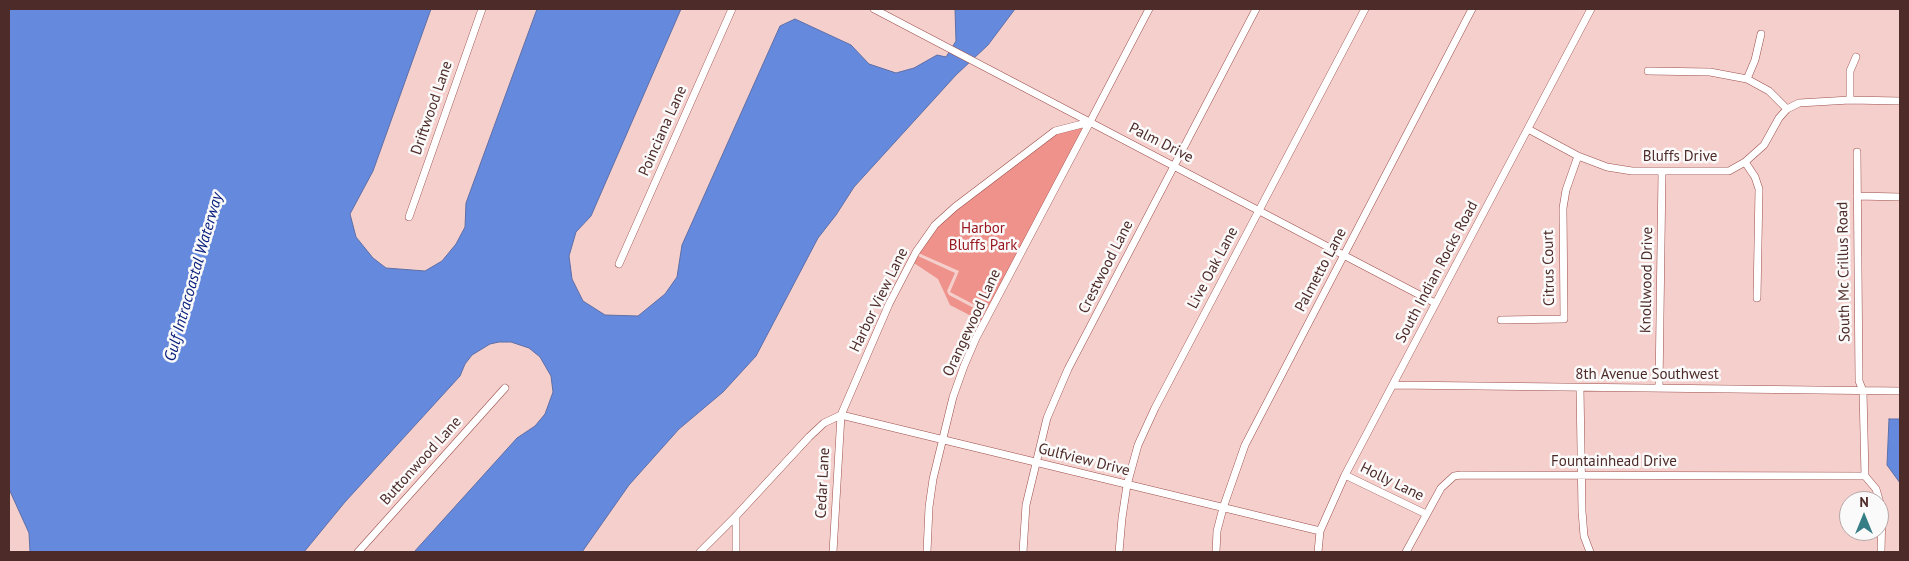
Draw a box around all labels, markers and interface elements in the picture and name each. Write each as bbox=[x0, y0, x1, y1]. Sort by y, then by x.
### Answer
street label: Driftwood Lane bbox=[407, 59, 457, 157]
street label: Poinciana Lane bbox=[635, 83, 691, 179]
street label: Palm Drive bbox=[1126, 119, 1196, 167]
street label: Bluffs Drive bbox=[1643, 148, 1717, 166]
water label: Gulf Intracoastal Waterway bbox=[161, 190, 227, 364]
street label: South Indian Rocks Road bbox=[1392, 198, 1482, 346]
street label: South Mc Crillus Road bbox=[1834, 202, 1854, 342]
street label: Crestwood Lane bbox=[1075, 217, 1137, 317]
park label: Harbor Bluffs Park bbox=[949, 220, 1017, 255]
street label: Live Oak Lane bbox=[1184, 224, 1242, 312]
street label: Palmetto Lane bbox=[1291, 225, 1351, 315]
street label: Knollwood Drive bbox=[1637, 227, 1657, 333]
street label: Citrus Court bbox=[1539, 230, 1559, 306]
street label: Harbor View Lane bbox=[846, 245, 912, 355]
street label: Orangewood Lane bbox=[939, 267, 1005, 379]
street label: 8th Avenue Southwest bbox=[1575, 366, 1719, 384]
street label: Buttonwood Lane bbox=[377, 413, 465, 509]
street label: Gulfview Drive bbox=[1036, 440, 1132, 480]
street label: Cedar Lane bbox=[812, 447, 834, 519]
street label: Fountainhead Drive bbox=[1551, 453, 1677, 471]
street label: Holly Lane bbox=[1357, 459, 1427, 505]
north arrow bbox=[1839, 491, 1889, 541]
text: N bbox=[1859, 493, 1869, 511]

